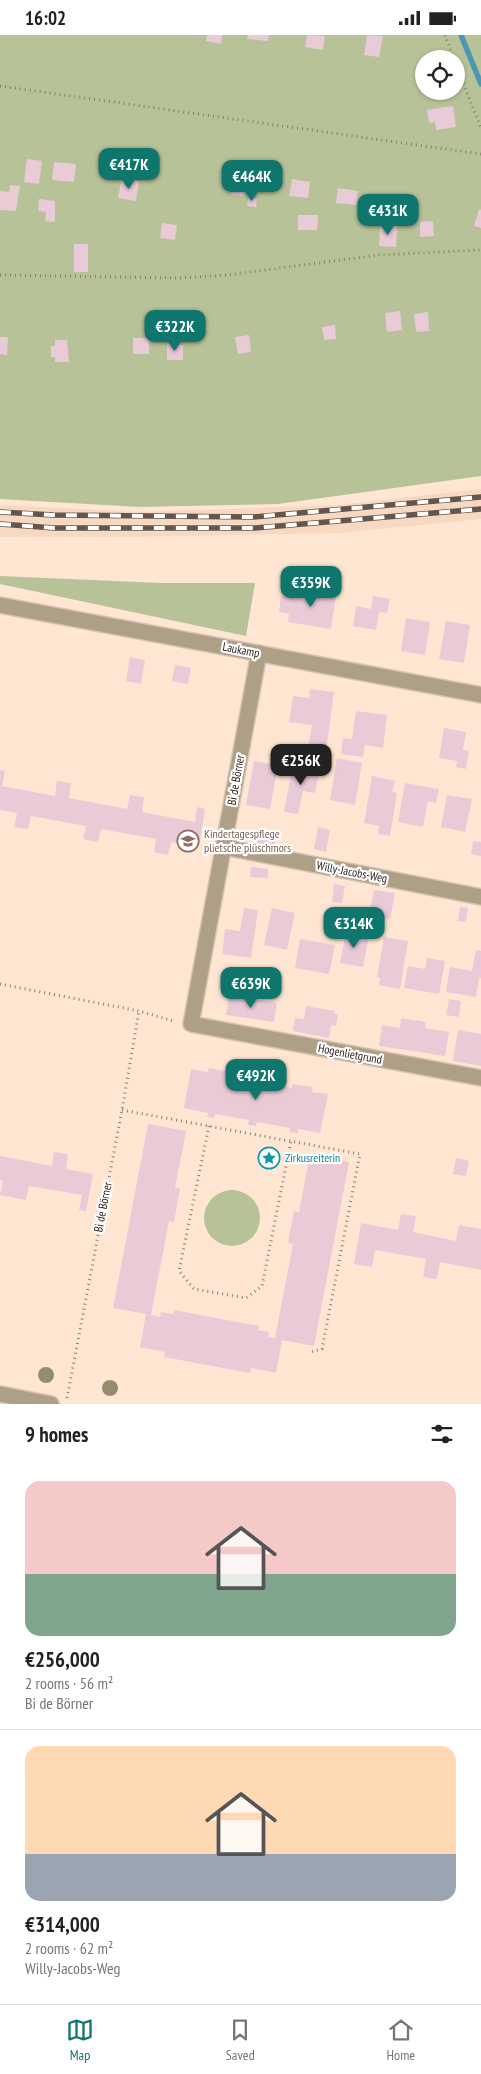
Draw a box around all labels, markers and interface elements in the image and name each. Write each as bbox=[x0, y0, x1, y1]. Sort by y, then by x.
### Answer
text: 16:02 bbox=[25, 6, 66, 30]
map controls bbox=[415, 50, 465, 100]
button: locate bbox=[415, 50, 465, 100]
pin: €417K bbox=[94, 147, 164, 190]
text: €417K bbox=[110, 154, 148, 174]
pin: €464K bbox=[217, 159, 287, 202]
text: €464K bbox=[233, 166, 271, 186]
pin: €431K bbox=[353, 193, 423, 236]
text: €431K bbox=[369, 200, 407, 220]
pin: €322K bbox=[140, 309, 210, 352]
text: €322K bbox=[156, 316, 194, 336]
pin: €359K bbox=[276, 565, 346, 608]
text: €359K bbox=[292, 572, 330, 592]
street label: Laukamp bbox=[221, 639, 261, 660]
pin: €256K bbox=[266, 743, 336, 786]
text: €256K bbox=[282, 750, 320, 770]
street label: Bi de Börner bbox=[224, 753, 247, 806]
place label: Kindertagespflege plietsche plüschmors bbox=[204, 826, 291, 855]
school or university icon: Kindertagespflege plietsche plüschmors bbox=[176, 829, 200, 853]
street label: Willy-Jacobs-Weg bbox=[316, 857, 389, 886]
pin: €314K bbox=[319, 907, 389, 949]
text: €314K bbox=[335, 913, 373, 933]
pin: €639K bbox=[216, 967, 286, 1009]
text: €639K bbox=[232, 973, 270, 993]
street label: Hogenlietgrund bbox=[317, 1040, 383, 1067]
pin: €492K bbox=[221, 1059, 291, 1101]
text: €492K bbox=[237, 1065, 275, 1085]
place icon: Zirkusreiterin bbox=[257, 1146, 281, 1170]
place label: Zirkusreiterin bbox=[285, 1150, 340, 1165]
street label: Bi de Börner bbox=[90, 1180, 115, 1233]
icon: filters bbox=[428, 1420, 456, 1448]
text: 9 homes bbox=[25, 1421, 88, 1448]
icon: home bbox=[196, 1513, 286, 1603]
text: €256,000 bbox=[25, 1646, 100, 1673]
text: 2 rooms · 56 m² bbox=[25, 1673, 113, 1693]
text: Bi de Börner bbox=[25, 1693, 93, 1713]
icon: home bbox=[196, 1779, 286, 1869]
text: €314,000 bbox=[25, 1911, 100, 1938]
text: 2 rooms · 62 m² bbox=[25, 1938, 113, 1958]
text: Willy-Jacobs-Weg bbox=[25, 1958, 120, 1978]
tab: Map bbox=[66, 2016, 94, 2064]
tab: Saved bbox=[226, 2016, 255, 2064]
tab: Home bbox=[387, 2016, 415, 2064]

